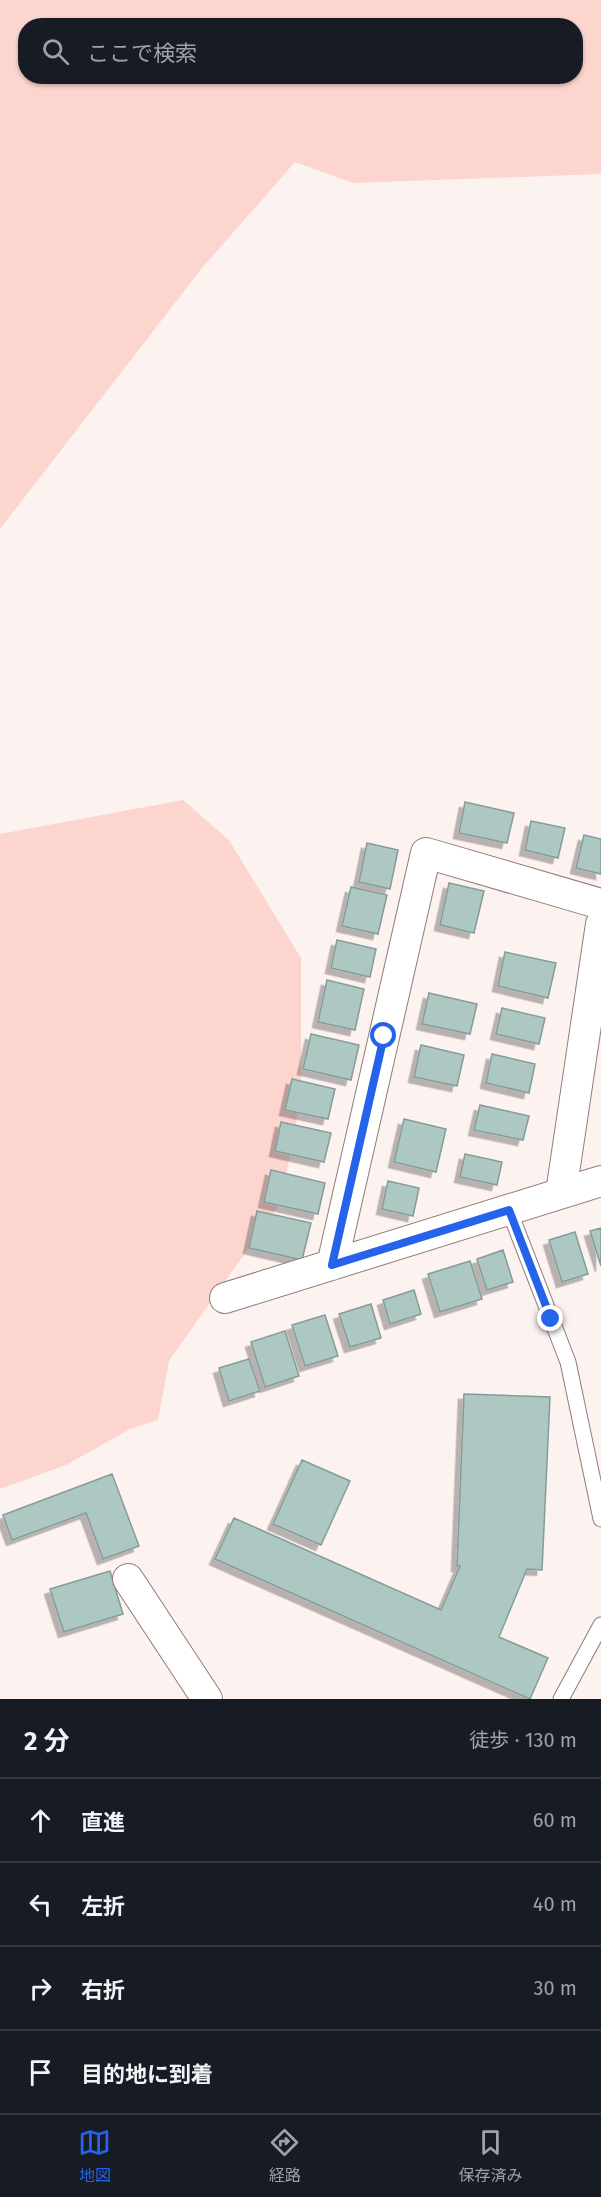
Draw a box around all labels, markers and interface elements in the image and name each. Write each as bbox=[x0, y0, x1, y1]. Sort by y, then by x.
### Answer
search box bbox=[18, 18, 583, 84]
icon: search bbox=[39, 35, 72, 68]
text: ここで検索 bbox=[87, 40, 197, 67]
route start bbox=[370, 1022, 396, 1048]
route end bbox=[537, 1305, 563, 1331]
text: 2 分 bbox=[24, 1726, 70, 1757]
text: 徒歩 · 130 m bbox=[469, 1728, 577, 1752]
icon: ahead bbox=[24, 1804, 57, 1837]
text: 60 m bbox=[533, 1808, 577, 1832]
text: 直進 bbox=[81, 1809, 125, 1836]
icon: left bbox=[24, 1888, 57, 1921]
text: 40 m bbox=[533, 1892, 577, 1916]
text: 左折 bbox=[81, 1893, 125, 1920]
icon: right bbox=[24, 1972, 57, 2005]
text: 30 m bbox=[533, 1976, 577, 2000]
text: 右折 bbox=[81, 1977, 125, 2004]
icon: arrive bbox=[24, 2056, 57, 2089]
text: 目的地に到着 bbox=[81, 2061, 213, 2088]
tab: 地図 bbox=[78, 2126, 111, 2186]
tab: 経路 bbox=[268, 2126, 301, 2186]
tab: 保存済み bbox=[458, 2126, 522, 2186]

